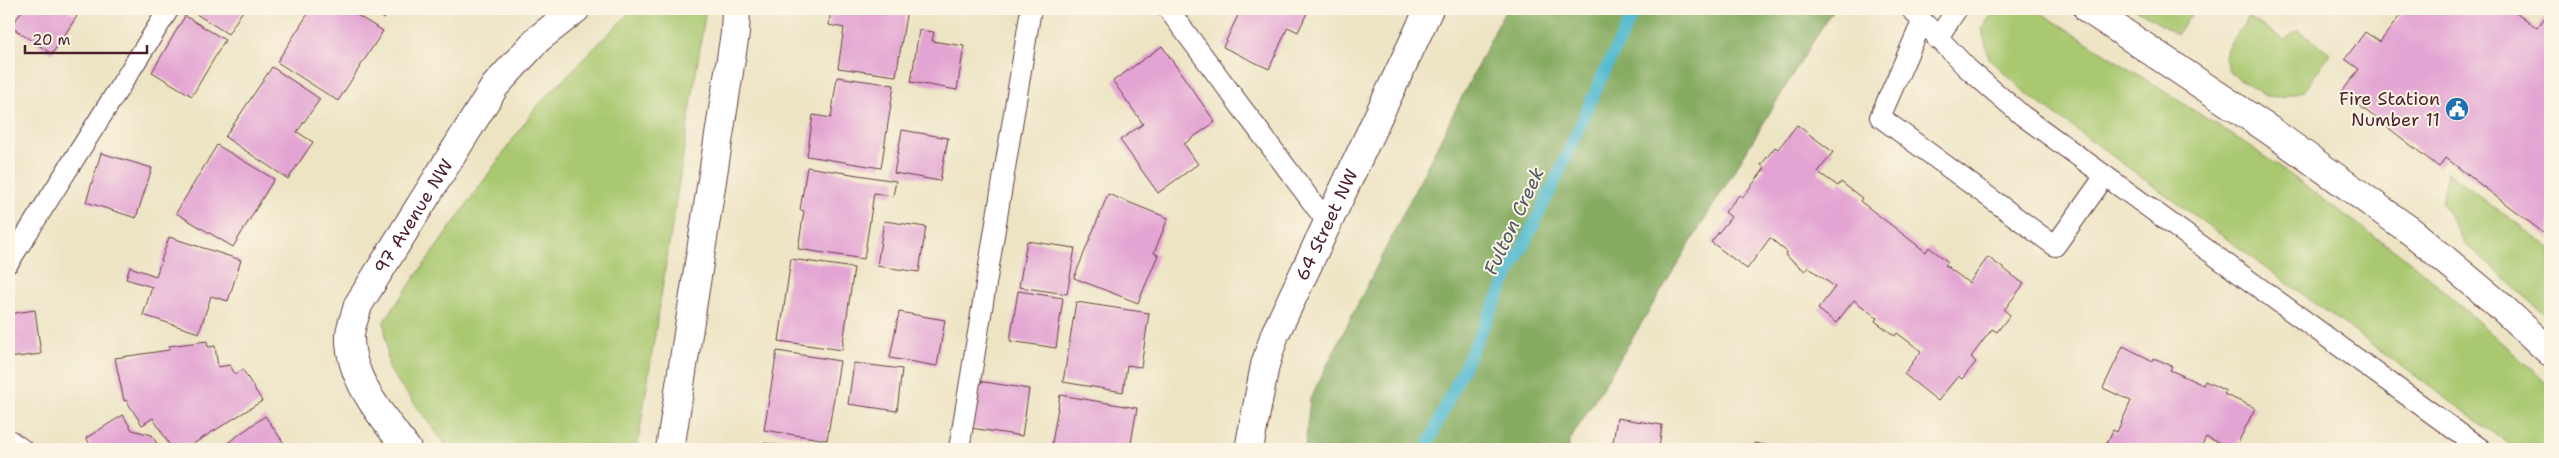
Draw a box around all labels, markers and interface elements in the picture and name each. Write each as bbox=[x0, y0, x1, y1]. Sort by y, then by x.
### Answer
scale bar bbox=[25, 22, 148, 54]
text: 20 m bbox=[32, 30, 71, 50]
place label: Fire Station Number 11 bbox=[2339, 87, 2440, 132]
public building icon: Fire Station Number 11 bbox=[2444, 96, 2470, 122]
street label: 97 Avenue NW bbox=[369, 154, 458, 278]
water label: Fulton Creek bbox=[1478, 163, 1550, 279]
street label: 64 Street NW bbox=[1290, 165, 1363, 284]

